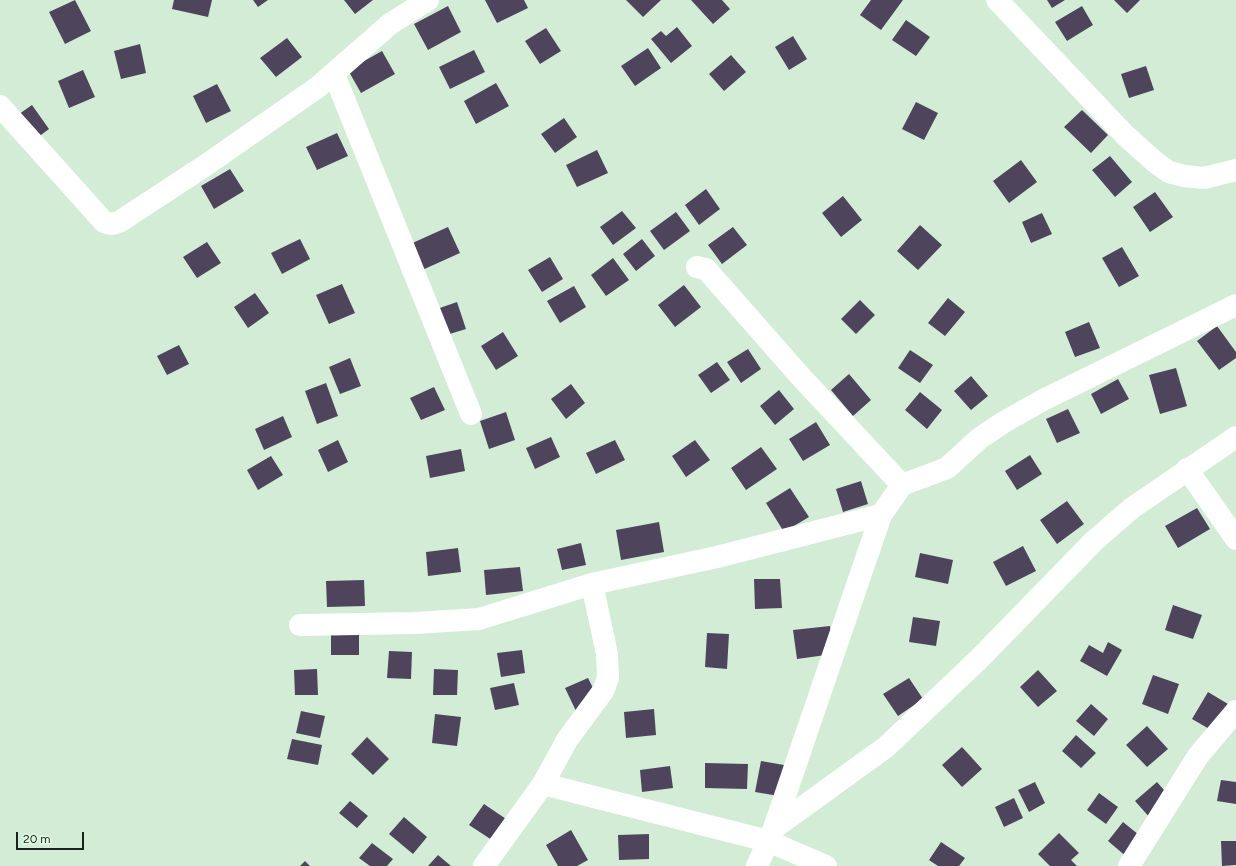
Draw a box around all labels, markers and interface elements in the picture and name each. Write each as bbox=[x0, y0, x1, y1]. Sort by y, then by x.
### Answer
scale bar bbox=[18, 824, 86, 850]
text: 20 m bbox=[23, 832, 51, 846]

